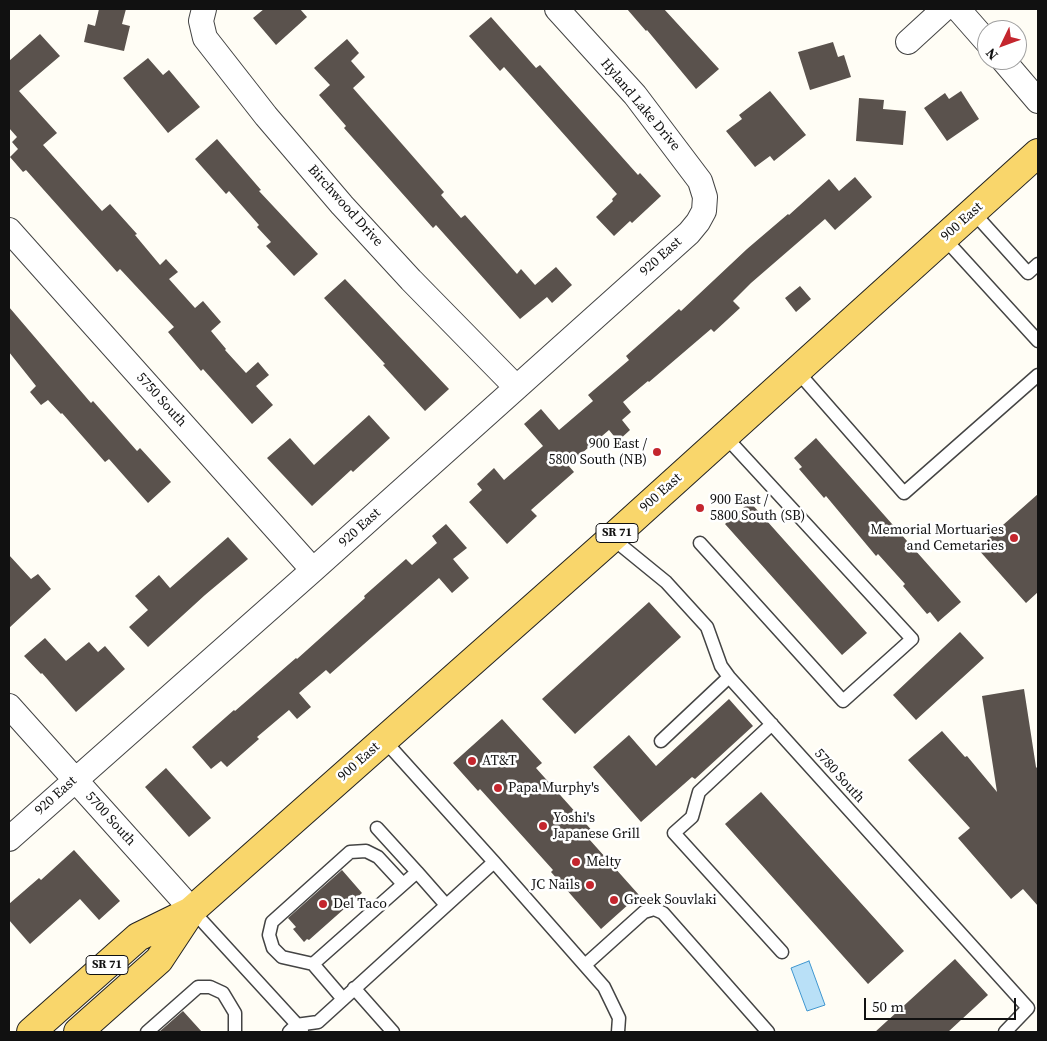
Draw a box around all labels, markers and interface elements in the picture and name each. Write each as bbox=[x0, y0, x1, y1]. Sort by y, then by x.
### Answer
north arrow bbox=[977, 20, 1027, 70]
text: N bbox=[981, 44, 1002, 65]
street label: Hyland Lake Drive bbox=[597, 55, 683, 155]
street label: Birchwood Drive bbox=[304, 162, 386, 250]
street label: 900 East bbox=[938, 199, 986, 245]
street label: 920 East bbox=[637, 234, 685, 280]
street label: 5750 South bbox=[132, 369, 190, 431]
place label: 900 East / 5800 South (NB) bbox=[548, 436, 647, 468]
marker: 900 East / 5800 South (NB) bbox=[651, 446, 663, 458]
street label: 900 East bbox=[637, 470, 685, 516]
place label: 900 East / 5800 South (SB) bbox=[710, 492, 805, 524]
marker: 900 East / 5800 South (SB) bbox=[694, 502, 706, 514]
street label: 920 East bbox=[336, 505, 384, 551]
place label: Memorial Mortuaries and Cemetaries bbox=[870, 522, 1004, 554]
road number: SR 71 bbox=[596, 524, 638, 542]
marker: Memorial Mortuaries and Cemetaries bbox=[1008, 532, 1020, 544]
street label: 900 East bbox=[335, 739, 383, 785]
street label: 5780 South bbox=[810, 745, 868, 807]
place label: AT&T bbox=[482, 753, 517, 769]
marker: AT&T bbox=[466, 755, 478, 767]
street label: 920 East bbox=[32, 773, 80, 819]
place label: Papa Murphy's bbox=[508, 780, 599, 796]
marker: Papa Murphy's bbox=[492, 782, 504, 794]
street label: 5700 South bbox=[81, 788, 139, 850]
place label: Yoshi's Japanese Grill bbox=[553, 810, 640, 842]
marker: Yoshi's Japanese Grill bbox=[537, 820, 549, 832]
place label: Melty bbox=[586, 854, 621, 870]
marker: Melty bbox=[570, 856, 582, 868]
place label: JC Nails bbox=[531, 877, 580, 893]
marker: JC Nails bbox=[584, 879, 596, 891]
place label: Greek Souvlaki bbox=[624, 892, 717, 908]
marker: Greek Souvlaki bbox=[608, 894, 620, 906]
place label: Del Taco bbox=[333, 896, 387, 912]
marker: Del Taco bbox=[317, 898, 329, 910]
road number: SR 71 bbox=[86, 956, 128, 974]
scale bar bbox=[867, 988, 1020, 1020]
text: 50 m bbox=[872, 996, 904, 1017]

